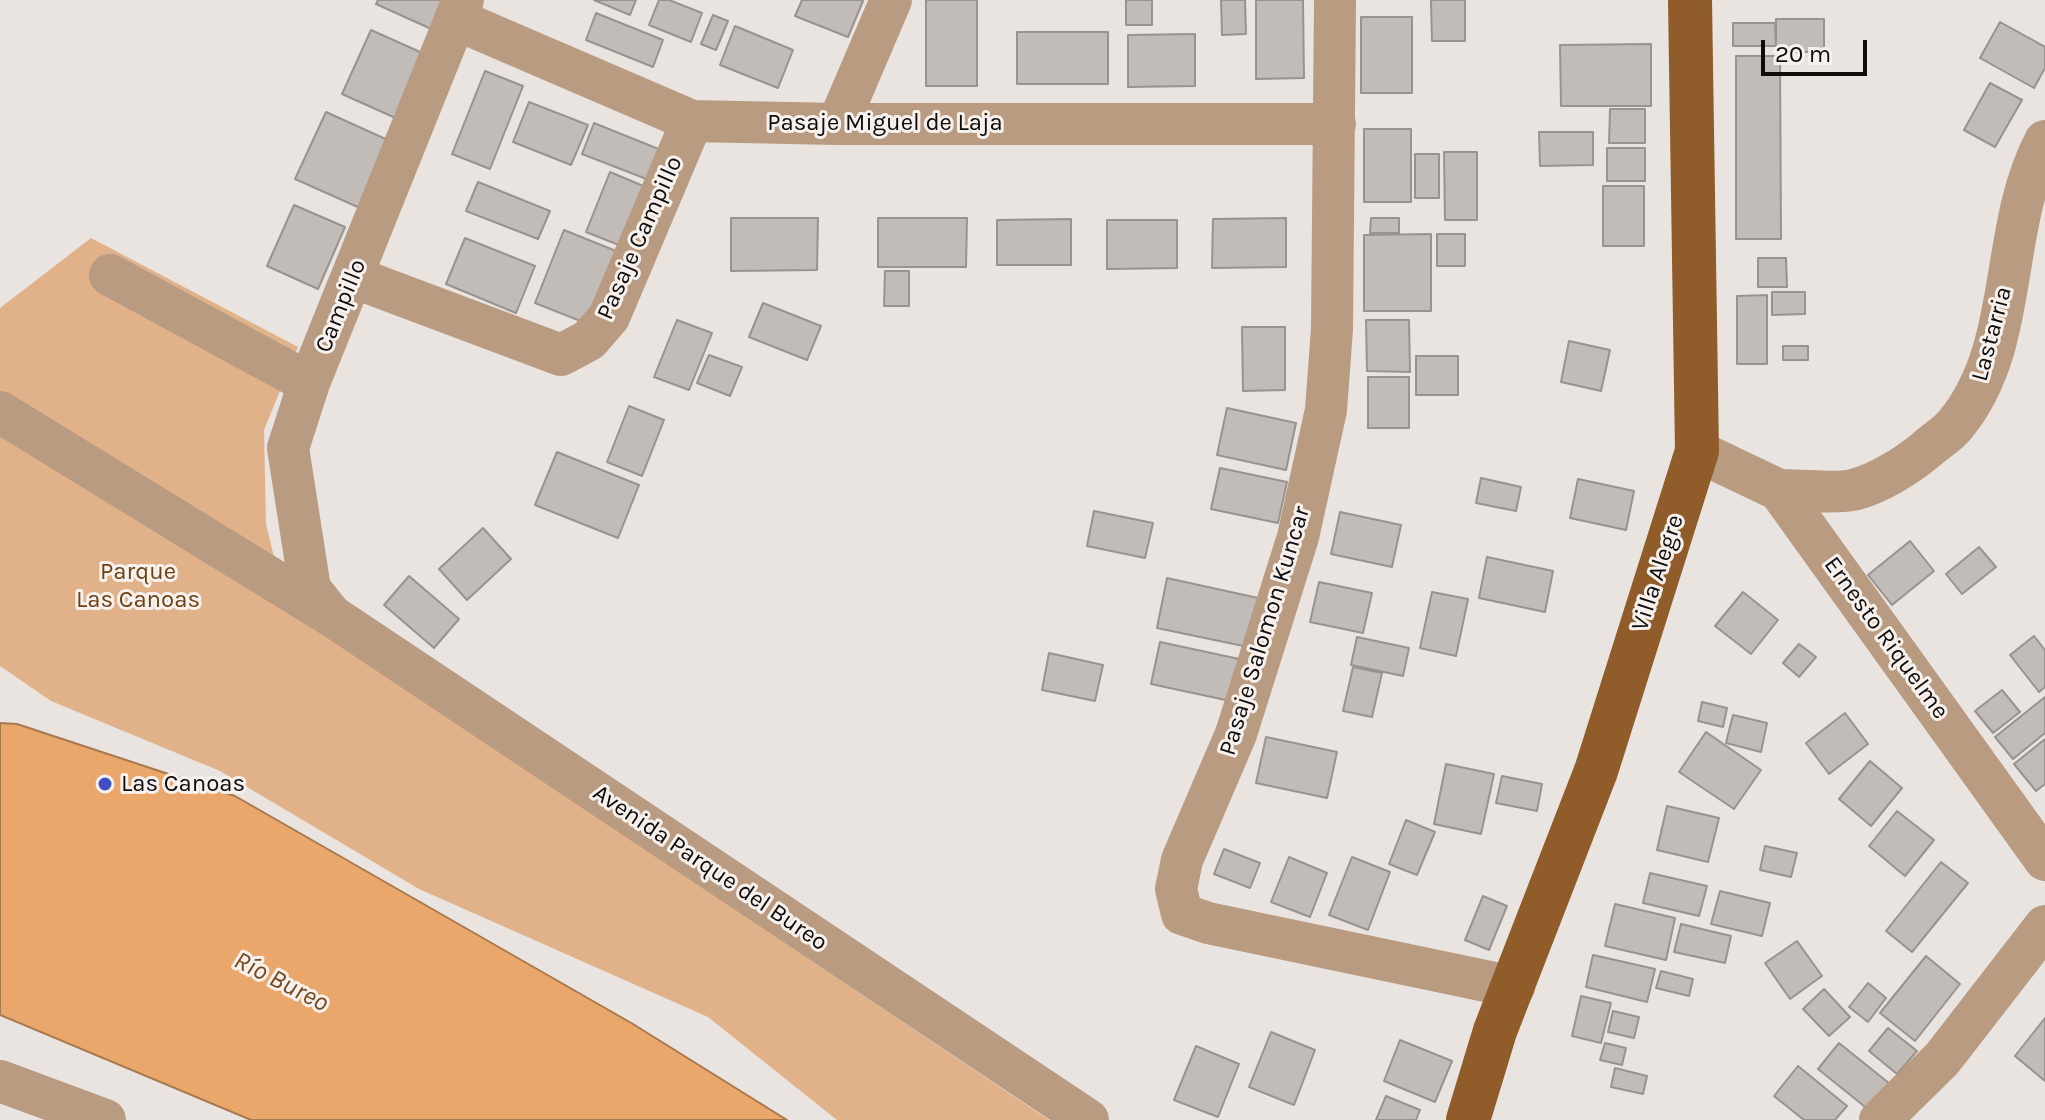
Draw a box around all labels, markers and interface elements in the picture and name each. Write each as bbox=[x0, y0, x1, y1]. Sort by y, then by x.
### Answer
scale bar bbox=[1765, 24, 1871, 74]
text: 20 m bbox=[1775, 40, 1831, 68]
street label: Pasaje Miguel de Laja bbox=[767, 109, 1003, 137]
street label: Pasaje Campillo bbox=[591, 152, 689, 324]
street label: Campillo bbox=[309, 255, 373, 357]
street label: Lastarria bbox=[1966, 283, 2018, 385]
street label: Pasaje Salomon Kuncar bbox=[1213, 503, 1317, 759]
street label: Villa Alegre bbox=[1626, 511, 1690, 635]
street label: Ernesto Riquelme bbox=[1817, 551, 1955, 725]
park label: Parque Las Canoas bbox=[76, 558, 200, 614]
place label: Las Canoas bbox=[121, 770, 245, 798]
marker: Las Canoas bbox=[96, 775, 114, 793]
street label: Avenida Parque del Bureo bbox=[587, 779, 833, 957]
water label: Río Bureo bbox=[228, 945, 334, 1019]

